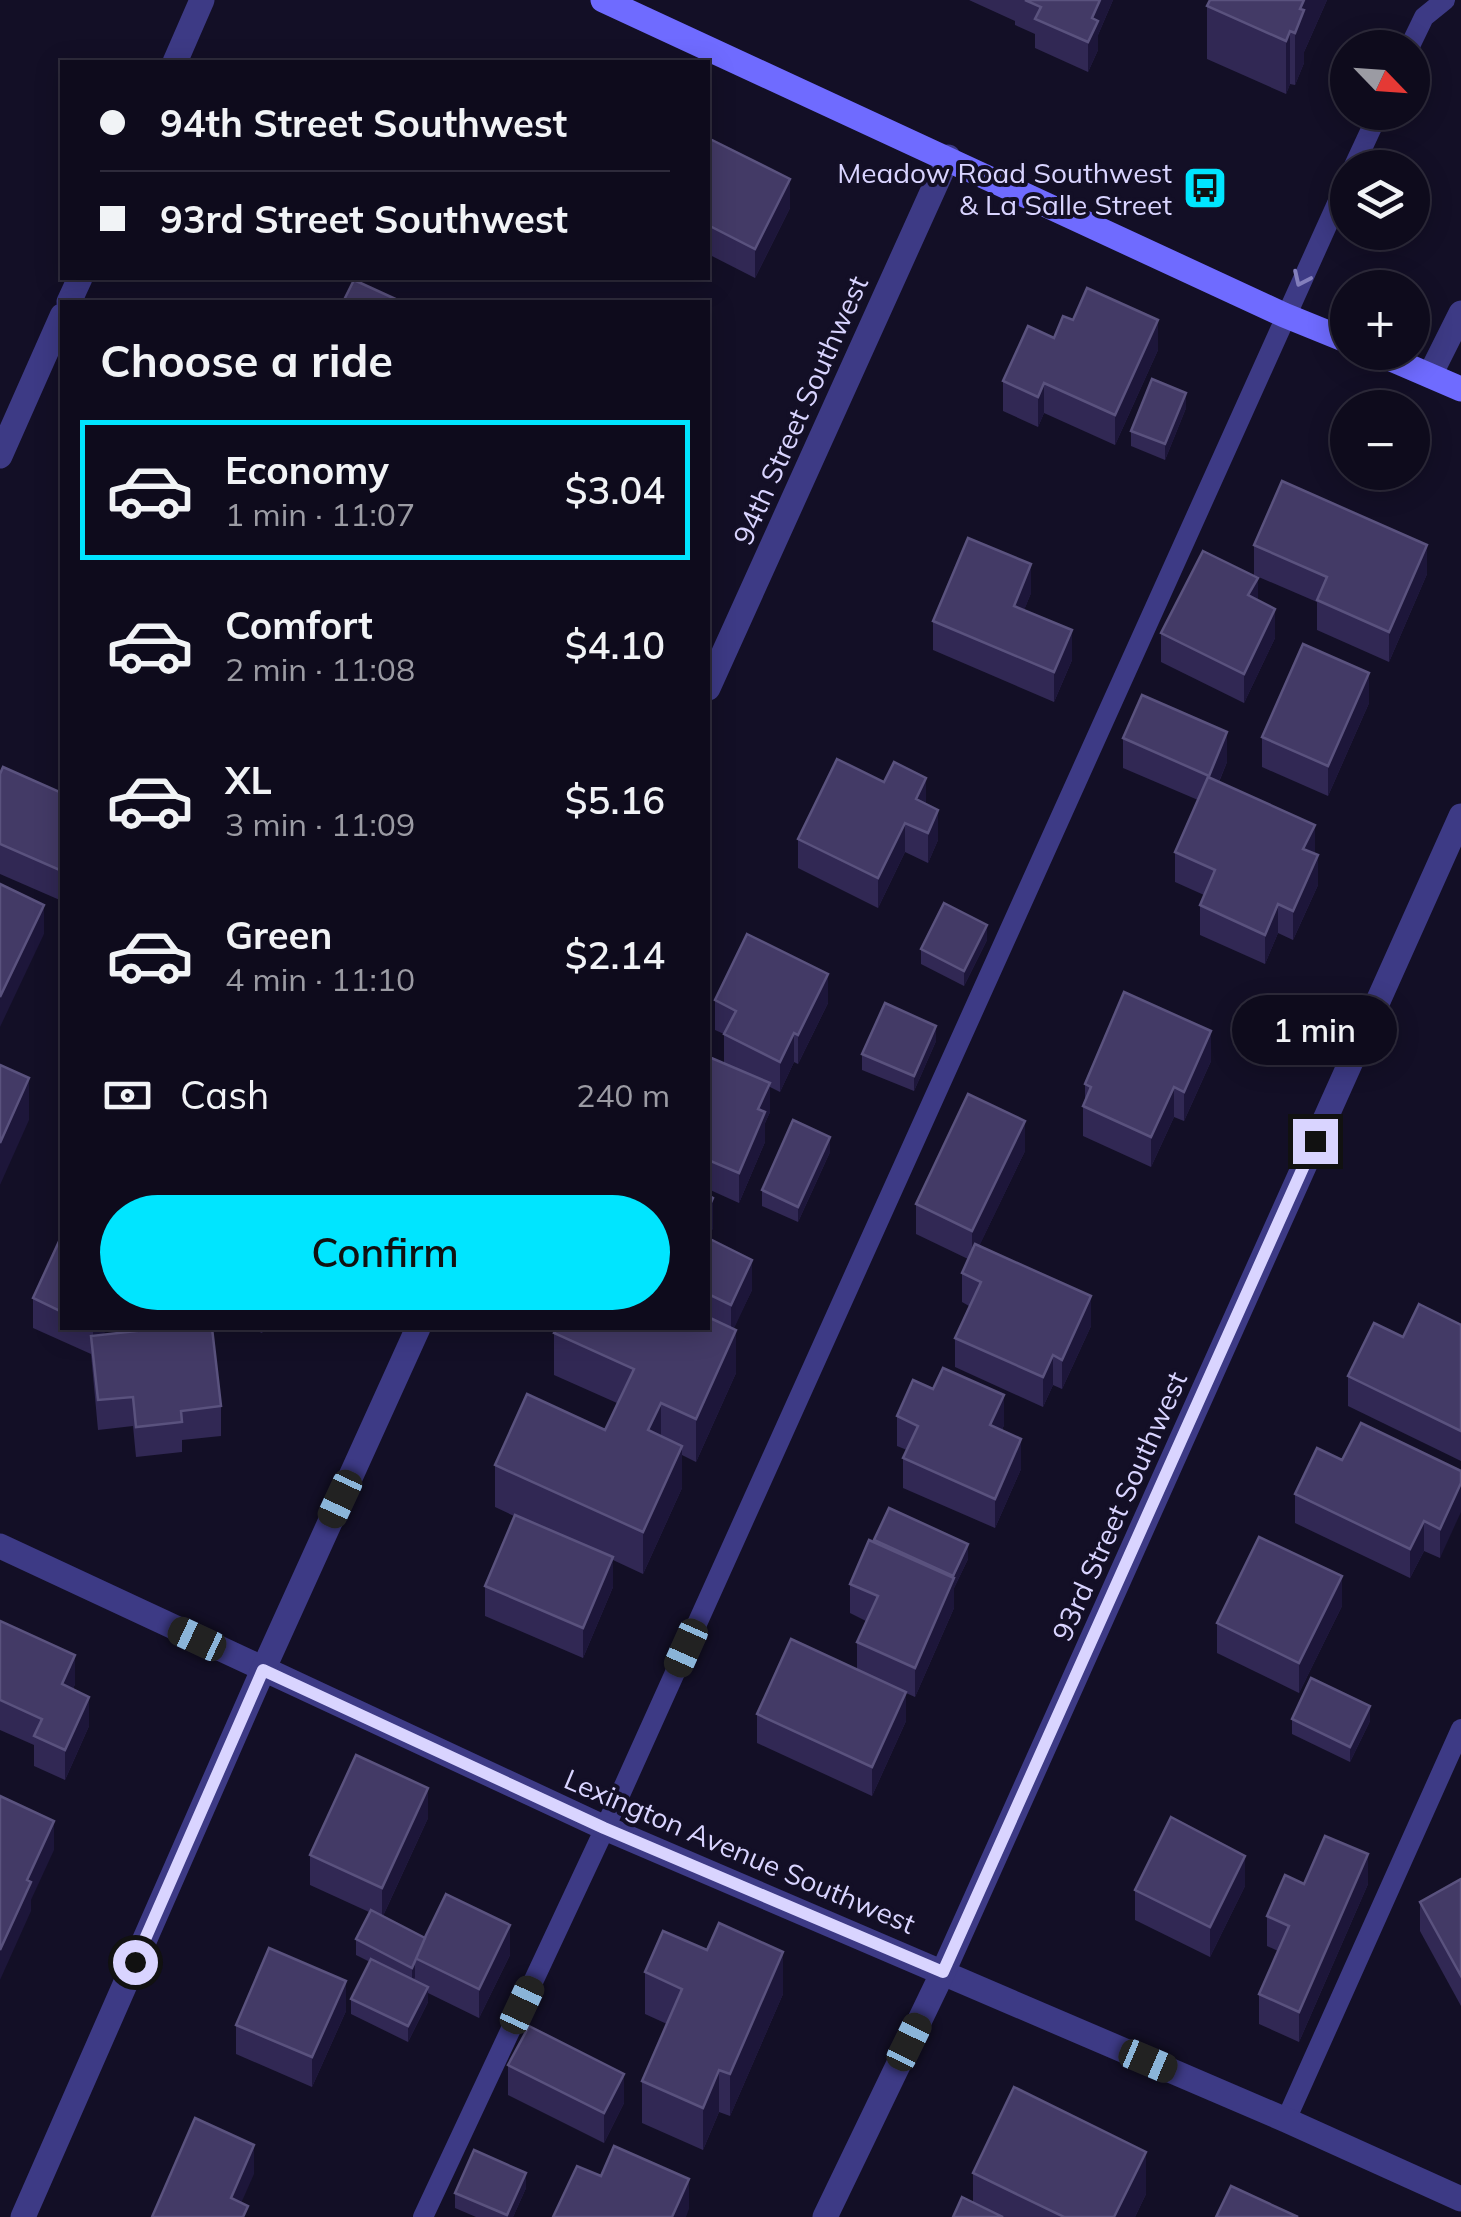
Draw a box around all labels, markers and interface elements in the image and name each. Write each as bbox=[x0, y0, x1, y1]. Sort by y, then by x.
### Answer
north arrow bbox=[1330, 30, 1430, 130]
map controls bbox=[1330, 30, 1430, 490]
text: 94th Street Southwest bbox=[160, 99, 567, 147]
button: layers bbox=[1330, 150, 1430, 250]
place label: Meadow Road Southwest & La Salle Street bbox=[837, 155, 1172, 222]
bus stop icon: Meadow Road Southwest & La Salle Street bbox=[1182, 165, 1228, 211]
text: 93rd Street Southwest bbox=[160, 195, 568, 243]
one-way arrow bbox=[1293, 269, 1313, 287]
street label: 94th Street Southwest bbox=[725, 270, 875, 550]
button: + bbox=[1330, 270, 1430, 370]
text: Choose a ride bbox=[100, 332, 393, 388]
button: − bbox=[1330, 390, 1430, 490]
icon: car bbox=[105, 445, 195, 535]
text: Economy bbox=[225, 446, 389, 494]
text: $3.04 bbox=[565, 466, 665, 514]
text: 1 min · 11:07 bbox=[225, 494, 415, 534]
icon: car bbox=[105, 600, 195, 690]
text: Comfort bbox=[225, 601, 373, 649]
text: $4.10 bbox=[565, 621, 665, 669]
text: 2 min · 11:08 bbox=[225, 649, 415, 689]
icon: car bbox=[105, 755, 195, 845]
text: XL bbox=[225, 756, 272, 804]
text: $5.16 bbox=[565, 776, 665, 824]
text: 3 min · 11:09 bbox=[225, 804, 415, 844]
icon: car bbox=[105, 910, 195, 1000]
text: Green bbox=[225, 911, 332, 959]
text: $2.14 bbox=[565, 931, 665, 979]
text: 4 min · 11:10 bbox=[225, 959, 415, 999]
callout: 1 min bbox=[1232, 996, 1398, 1066]
text: 1 min bbox=[1273, 1010, 1356, 1050]
icon: cash bbox=[100, 1068, 155, 1123]
text: Cash bbox=[180, 1071, 269, 1119]
text: 240 m bbox=[576, 1075, 670, 1115]
route end bbox=[1293, 1119, 1338, 1164]
button: Confirm bbox=[100, 1195, 670, 1310]
street label: 93rd Street Southwest bbox=[1044, 1366, 1194, 1646]
car bbox=[314, 1465, 366, 1533]
car bbox=[163, 1613, 231, 1665]
car bbox=[660, 1614, 712, 1682]
street label: Lexington Avenue Southwest bbox=[559, 1761, 921, 1941]
route start bbox=[113, 1940, 158, 1985]
car bbox=[496, 1971, 548, 2039]
car bbox=[882, 2008, 936, 2076]
car bbox=[1115, 2035, 1181, 2087]

